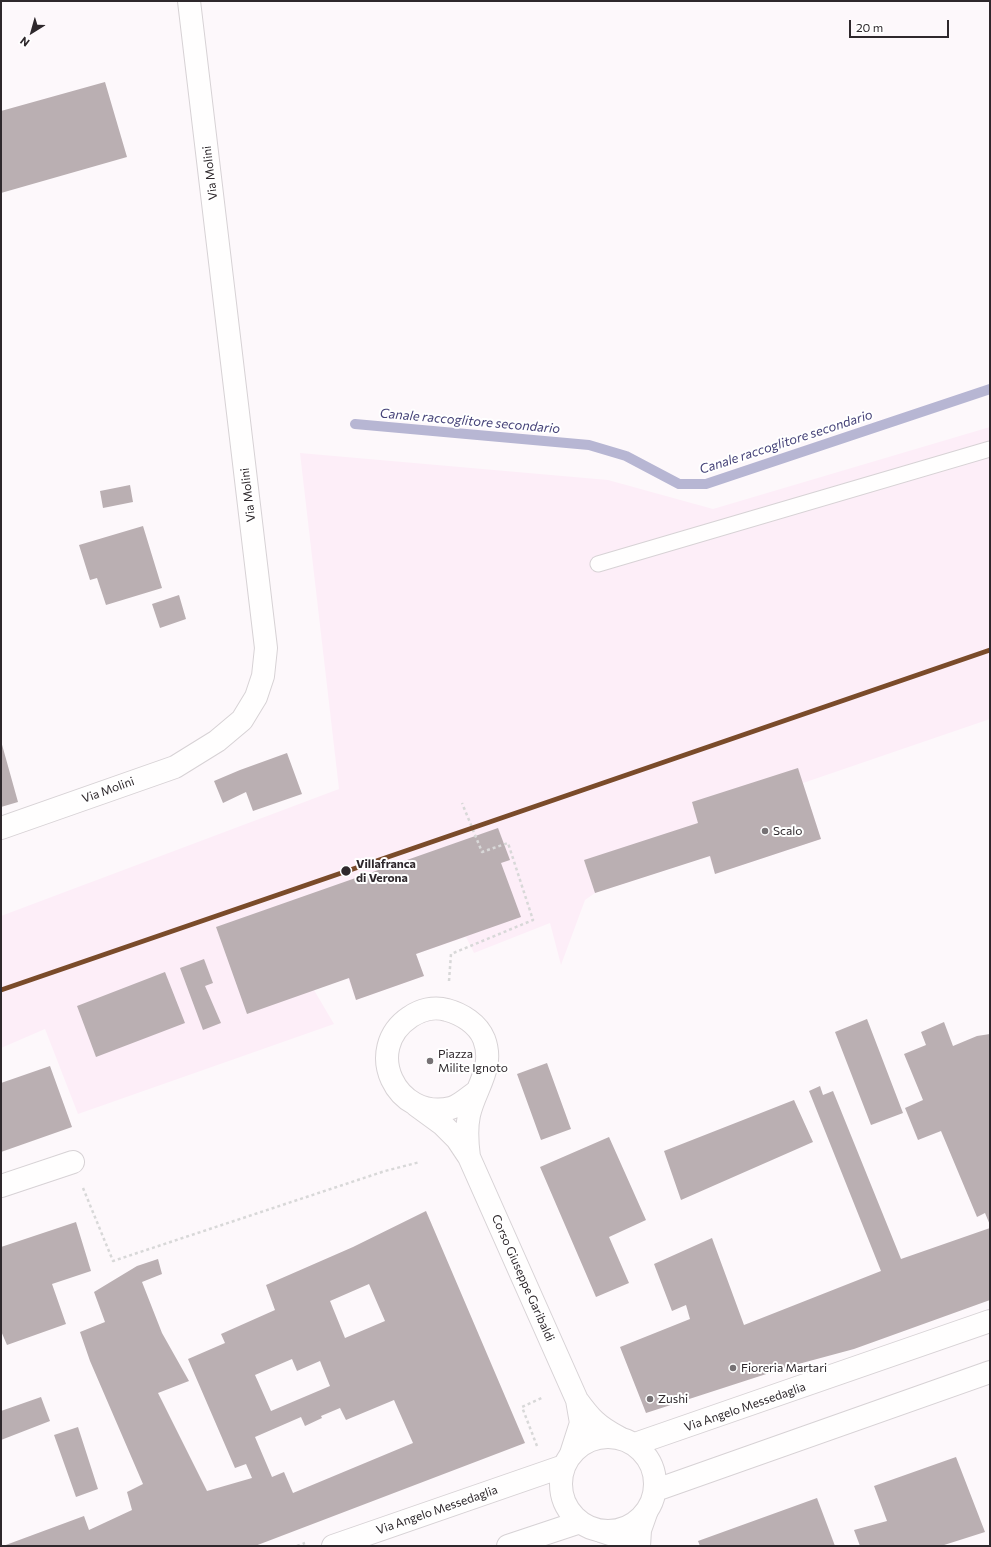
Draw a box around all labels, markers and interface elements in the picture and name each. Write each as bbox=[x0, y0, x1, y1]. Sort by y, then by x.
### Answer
north arrow bbox=[12, 12, 52, 52]
scale bar bbox=[851, 12, 951, 38]
text: 20 m bbox=[856, 20, 883, 34]
text: N bbox=[17, 34, 32, 50]
street label: Via Molini bbox=[200, 145, 220, 201]
water label: Canale raccoglitore secondario bbox=[379, 405, 561, 437]
water label: Canale raccoglitore secondario bbox=[697, 407, 875, 477]
street label: Via Molini bbox=[238, 467, 258, 523]
street label: Via Molini bbox=[80, 774, 136, 806]
place label: Scalo bbox=[773, 824, 802, 838]
marker: Scalo bbox=[760, 826, 770, 836]
place label: Villafranca di Verona bbox=[356, 857, 416, 885]
marker: Villafranca di Verona bbox=[339, 864, 353, 878]
place label: Piazza Milite Ignoto bbox=[438, 1047, 508, 1075]
marker: Piazza Milite Ignoto bbox=[425, 1056, 435, 1066]
street label: Corso Giuseppe Garibaldi bbox=[488, 1212, 558, 1344]
place label: Fioreria Martari bbox=[741, 1361, 827, 1375]
marker: Fioreria Martari bbox=[728, 1363, 738, 1373]
street label: Via Angelo Messedaglia bbox=[682, 1379, 808, 1435]
place label: Zushi bbox=[658, 1392, 688, 1406]
marker: Zushi bbox=[645, 1394, 655, 1404]
street label: Via Angelo Messedaglia bbox=[374, 1482, 500, 1538]

